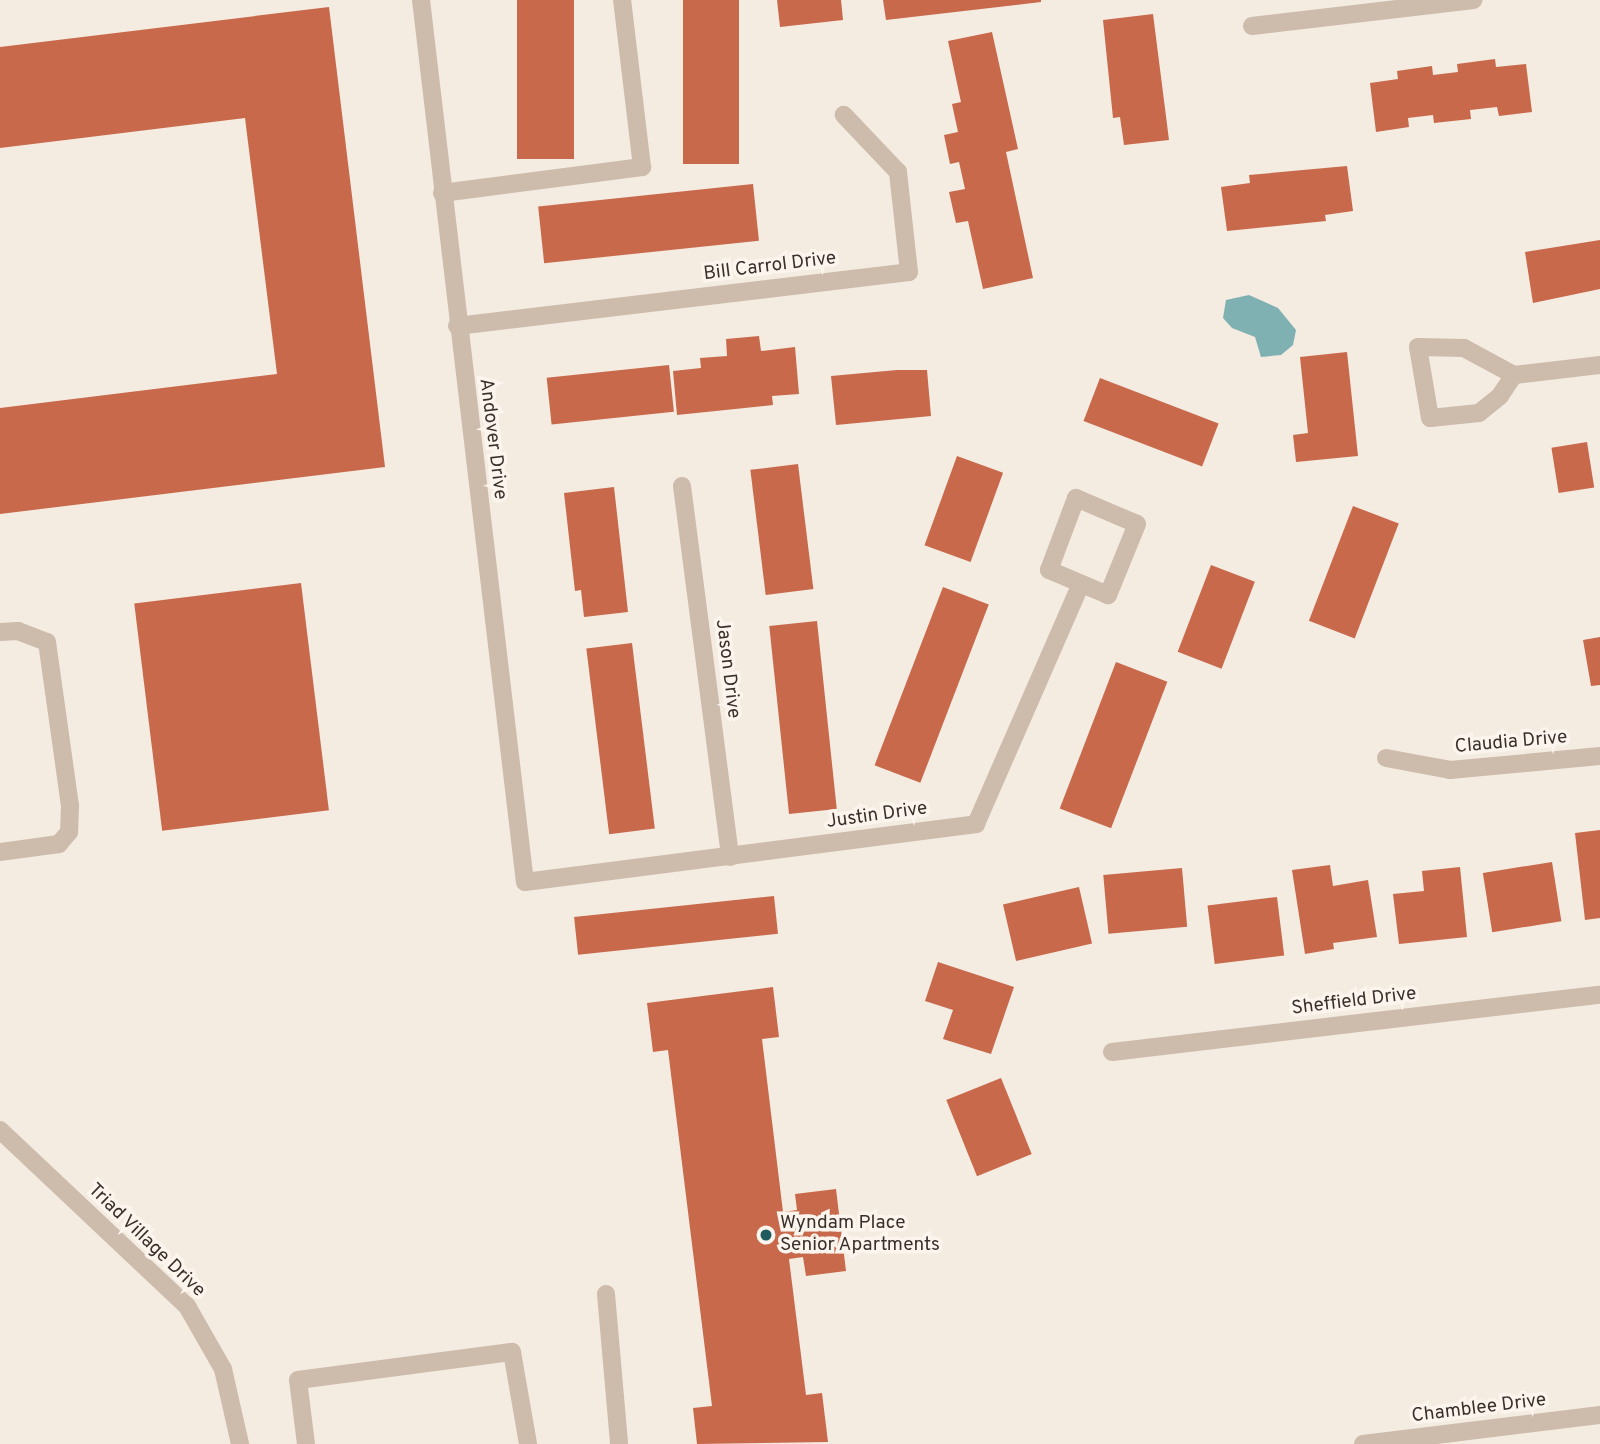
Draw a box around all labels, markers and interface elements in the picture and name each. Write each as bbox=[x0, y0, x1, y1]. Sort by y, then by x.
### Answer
street label: Bill Carrol Drive bbox=[702, 248, 838, 286]
street label: Andover Drive bbox=[473, 377, 511, 501]
street label: Jason Drive bbox=[710, 618, 744, 720]
street label: Claudia Drive bbox=[1454, 727, 1568, 759]
street label: Justin Drive bbox=[825, 798, 929, 834]
street label: Sheffield Drive bbox=[1290, 983, 1418, 1021]
street label: Triad Village Drive bbox=[82, 1179, 210, 1303]
place label: Wyndam Place Senior Apartments bbox=[780, 1213, 941, 1257]
marker: Wyndam Place Senior Apartments bbox=[758, 1227, 774, 1243]
street label: Chamblee Drive bbox=[1410, 1389, 1548, 1429]

